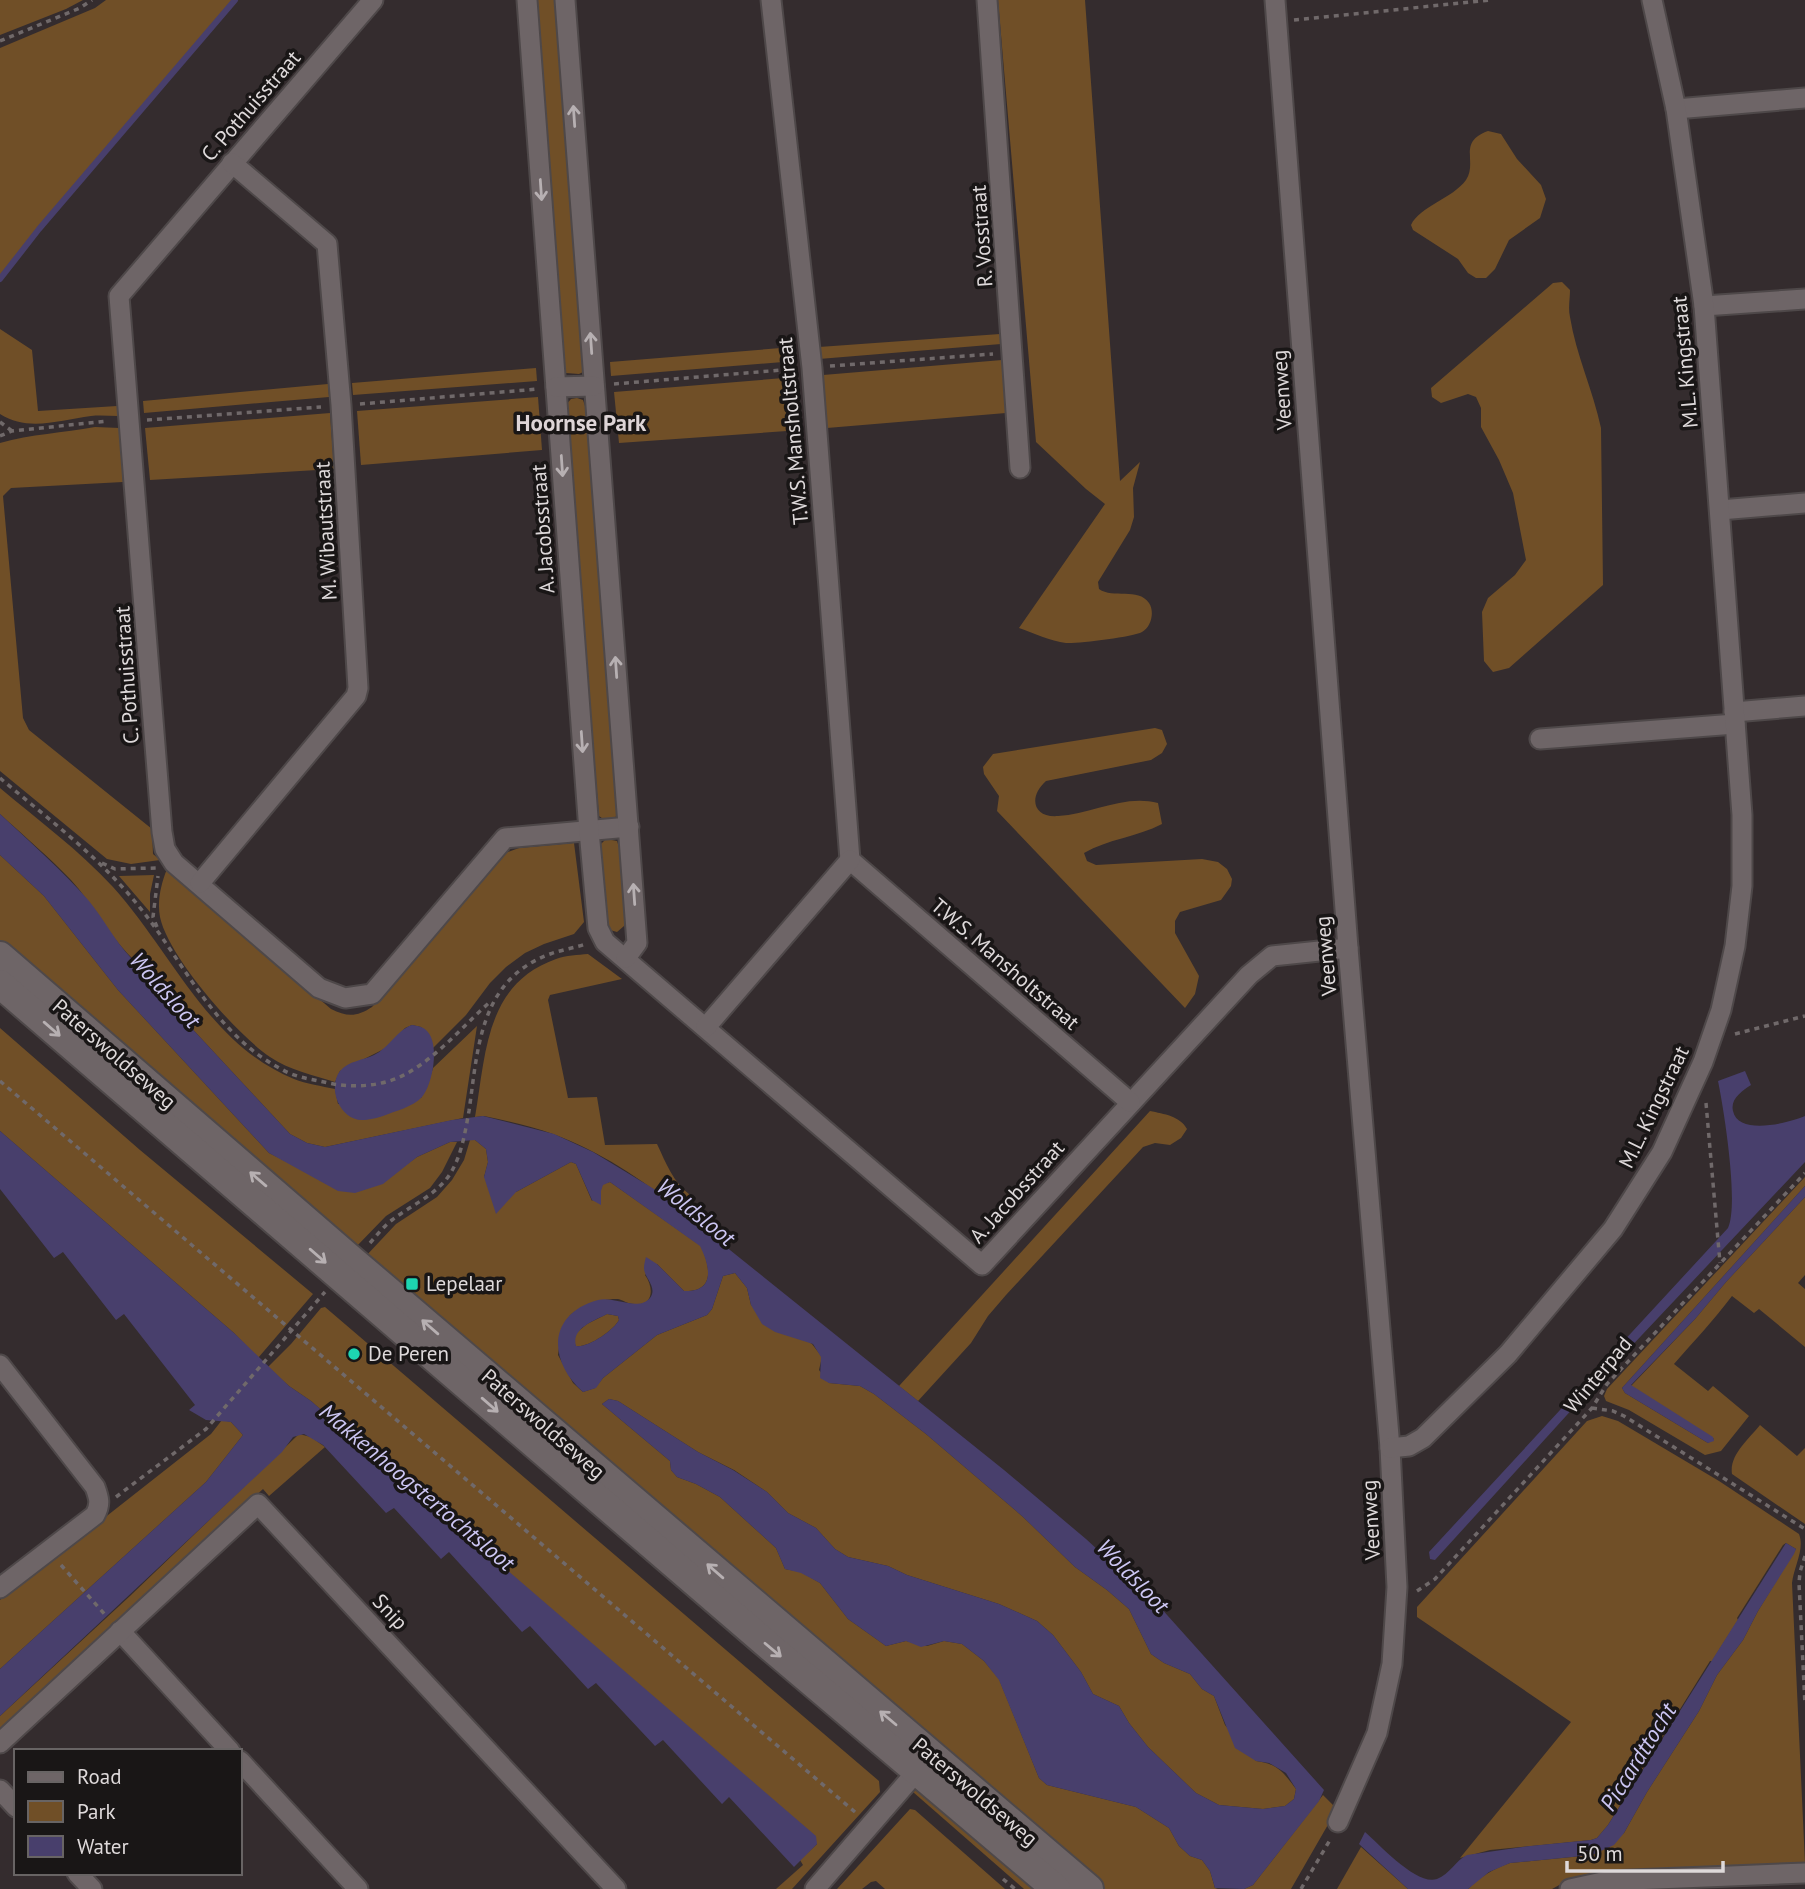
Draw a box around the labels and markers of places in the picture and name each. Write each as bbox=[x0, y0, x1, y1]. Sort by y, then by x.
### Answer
place label: Lepelaar bbox=[426, 1270, 502, 1297]
marker: Lepelaar bbox=[404, 1276, 420, 1292]
place label: De Peren bbox=[368, 1340, 449, 1367]
marker: De Peren bbox=[346, 1346, 362, 1362]

